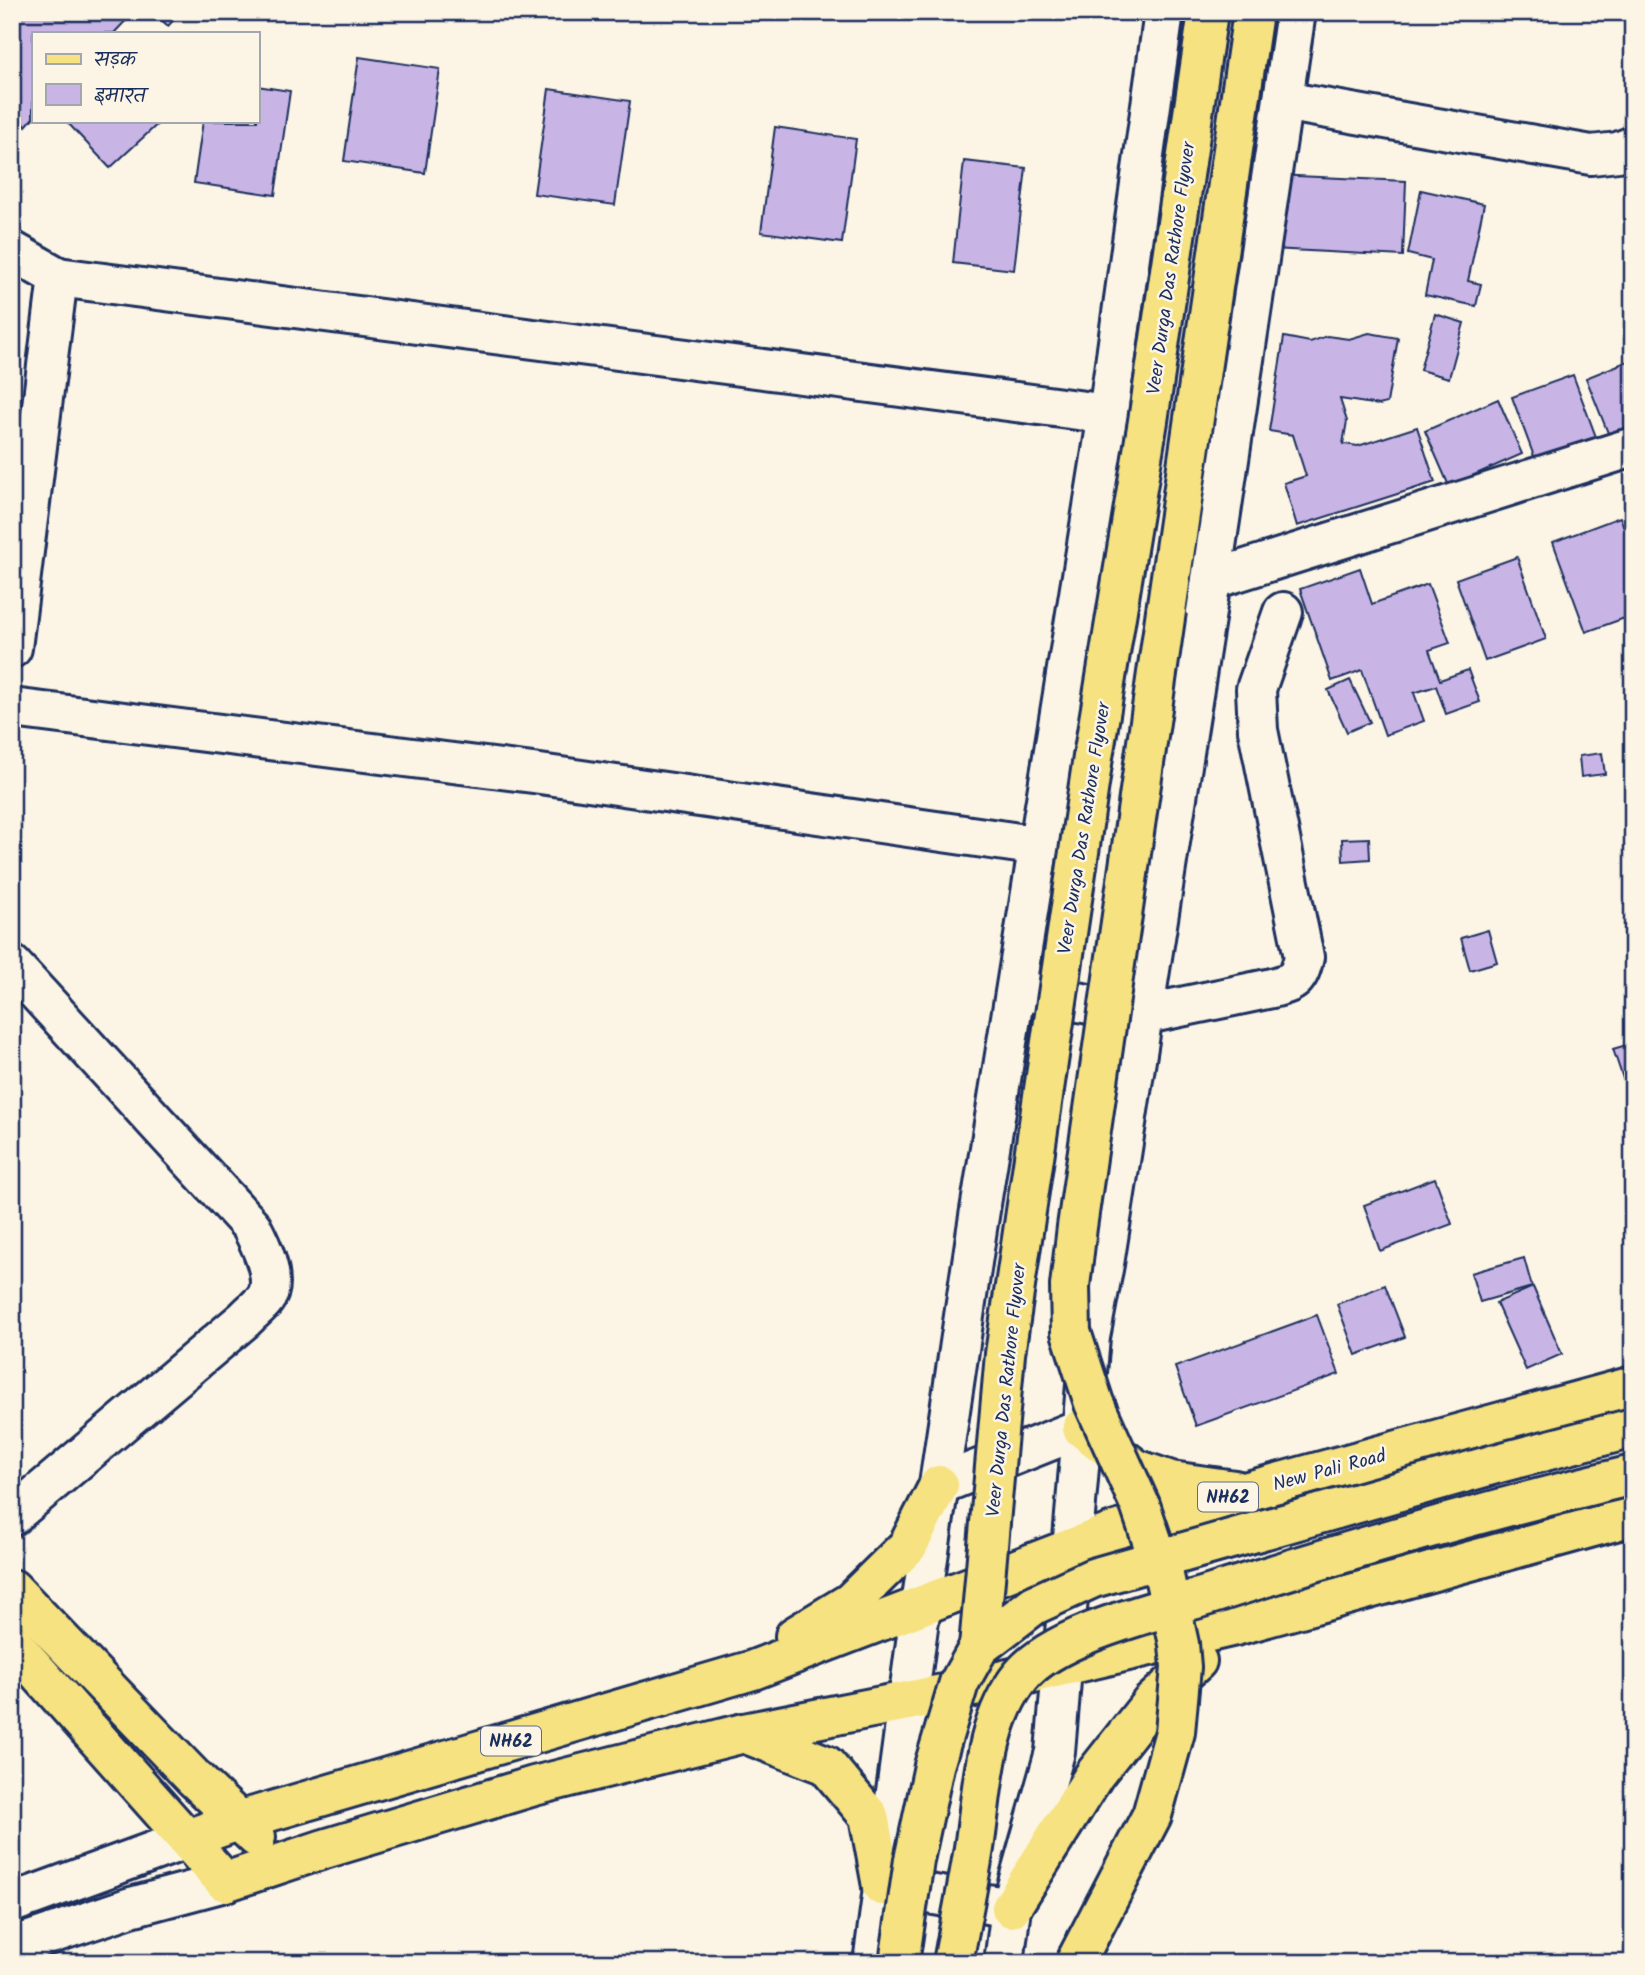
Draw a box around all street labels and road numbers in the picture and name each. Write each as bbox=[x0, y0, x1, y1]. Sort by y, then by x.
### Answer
street label: Veer Durga Das Rathore Flyover bbox=[1139, 138, 1205, 397]
street label: Veer Durga Das Rathore Flyover bbox=[1050, 698, 1120, 956]
street label: Veer Durga Das Rathore Flyover bbox=[979, 1260, 1035, 1518]
street label: New Pali Road bbox=[1270, 1441, 1390, 1500]
road number: NH62 bbox=[1198, 1482, 1258, 1512]
road number: NH62 bbox=[481, 1726, 541, 1756]

